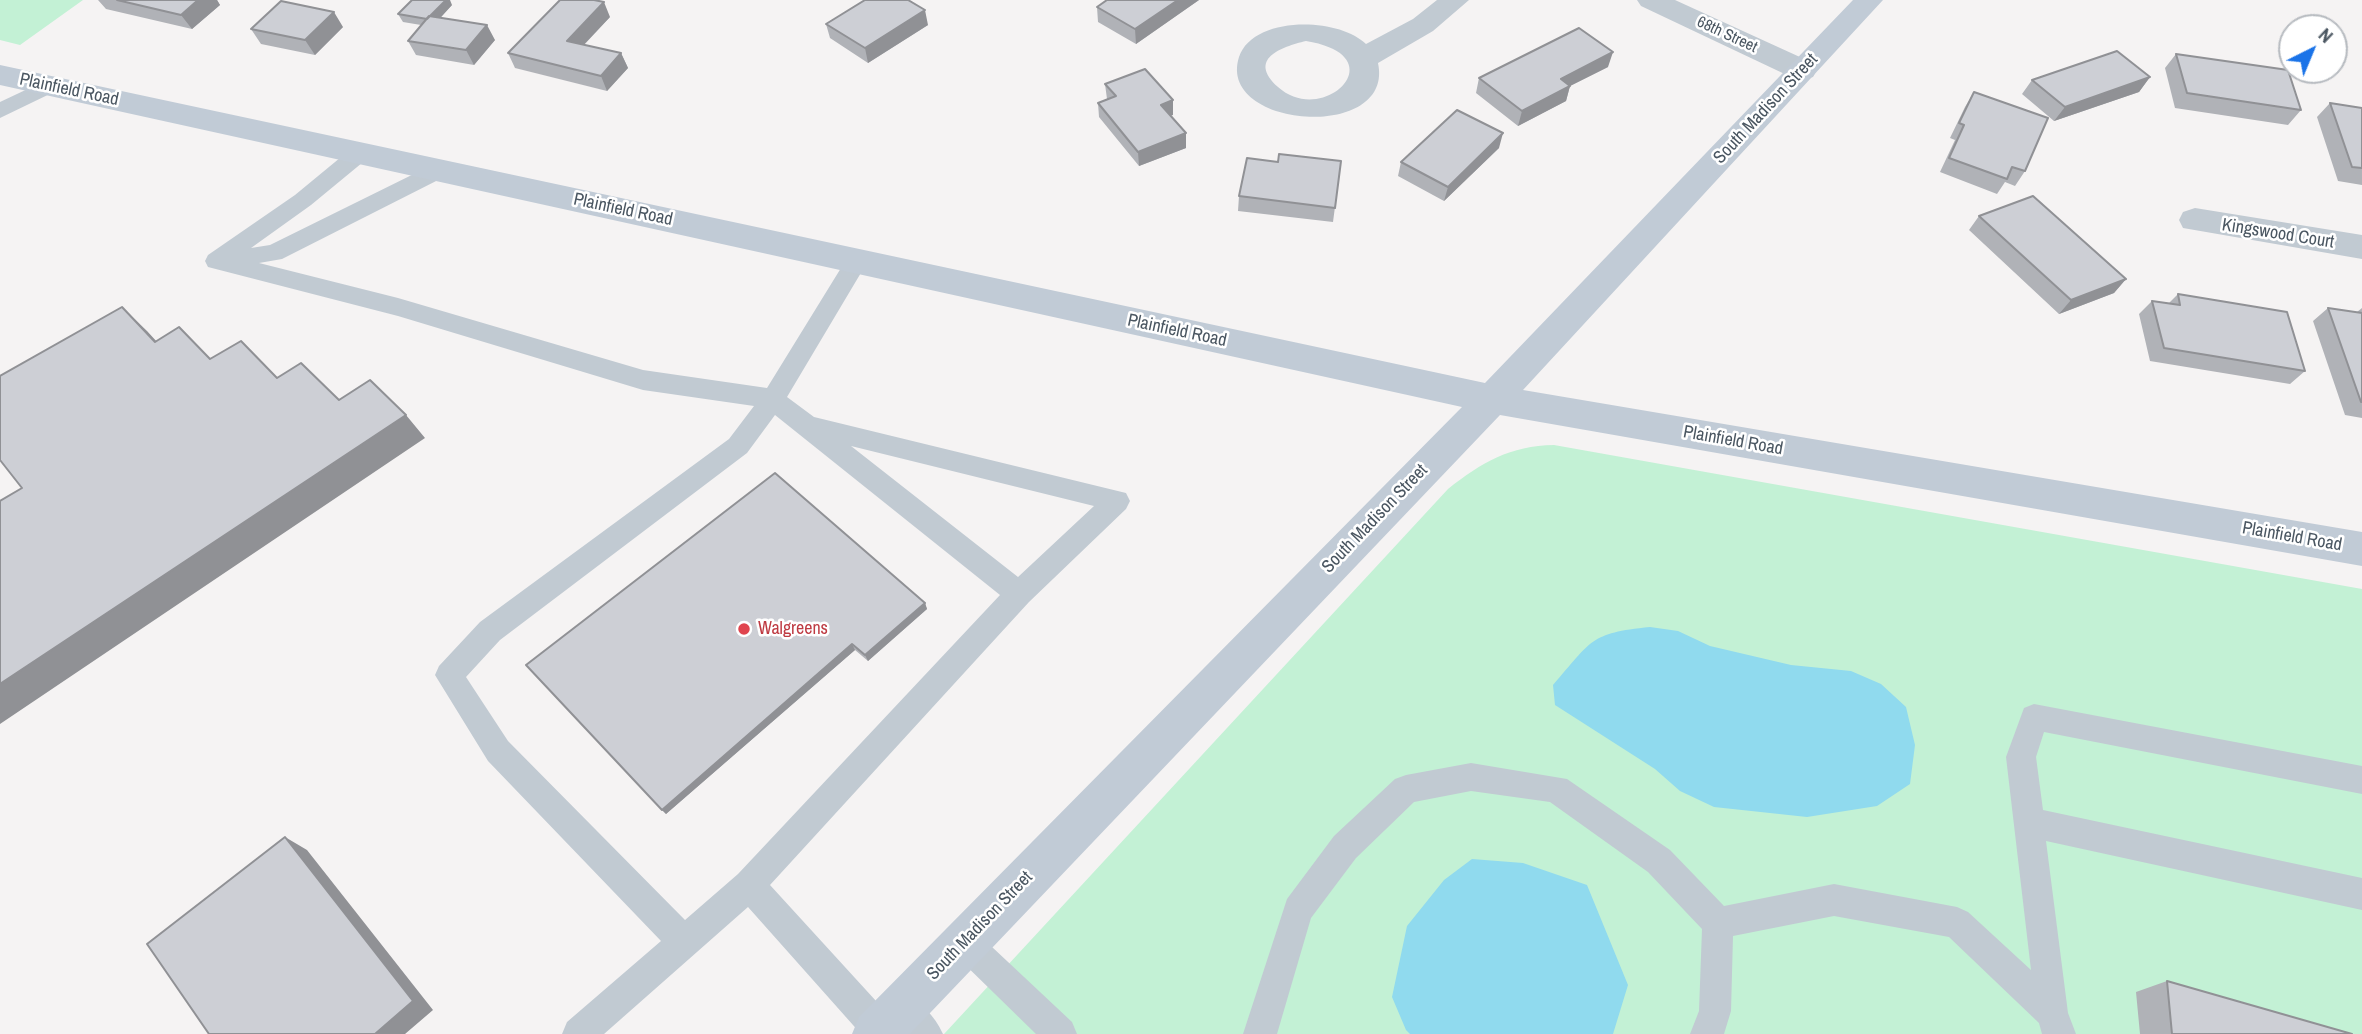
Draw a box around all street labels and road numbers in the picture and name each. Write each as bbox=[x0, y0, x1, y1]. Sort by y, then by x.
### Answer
street label: 68th Street bbox=[1694, 13, 1760, 57]
street label: South Madison Street bbox=[1709, 49, 1823, 169]
street label: Plainfield Road bbox=[17, 69, 121, 111]
street label: Plainfield Road bbox=[571, 189, 675, 231]
street label: Kingswood Court bbox=[2220, 214, 2336, 254]
street label: Plainfield Road bbox=[1125, 310, 1229, 352]
street label: Plainfield Road bbox=[1681, 422, 1785, 460]
street label: South Madison Street bbox=[1318, 460, 1432, 578]
street label: Plainfield Road bbox=[2240, 518, 2344, 556]
street label: South Madison Street bbox=[923, 867, 1037, 985]

